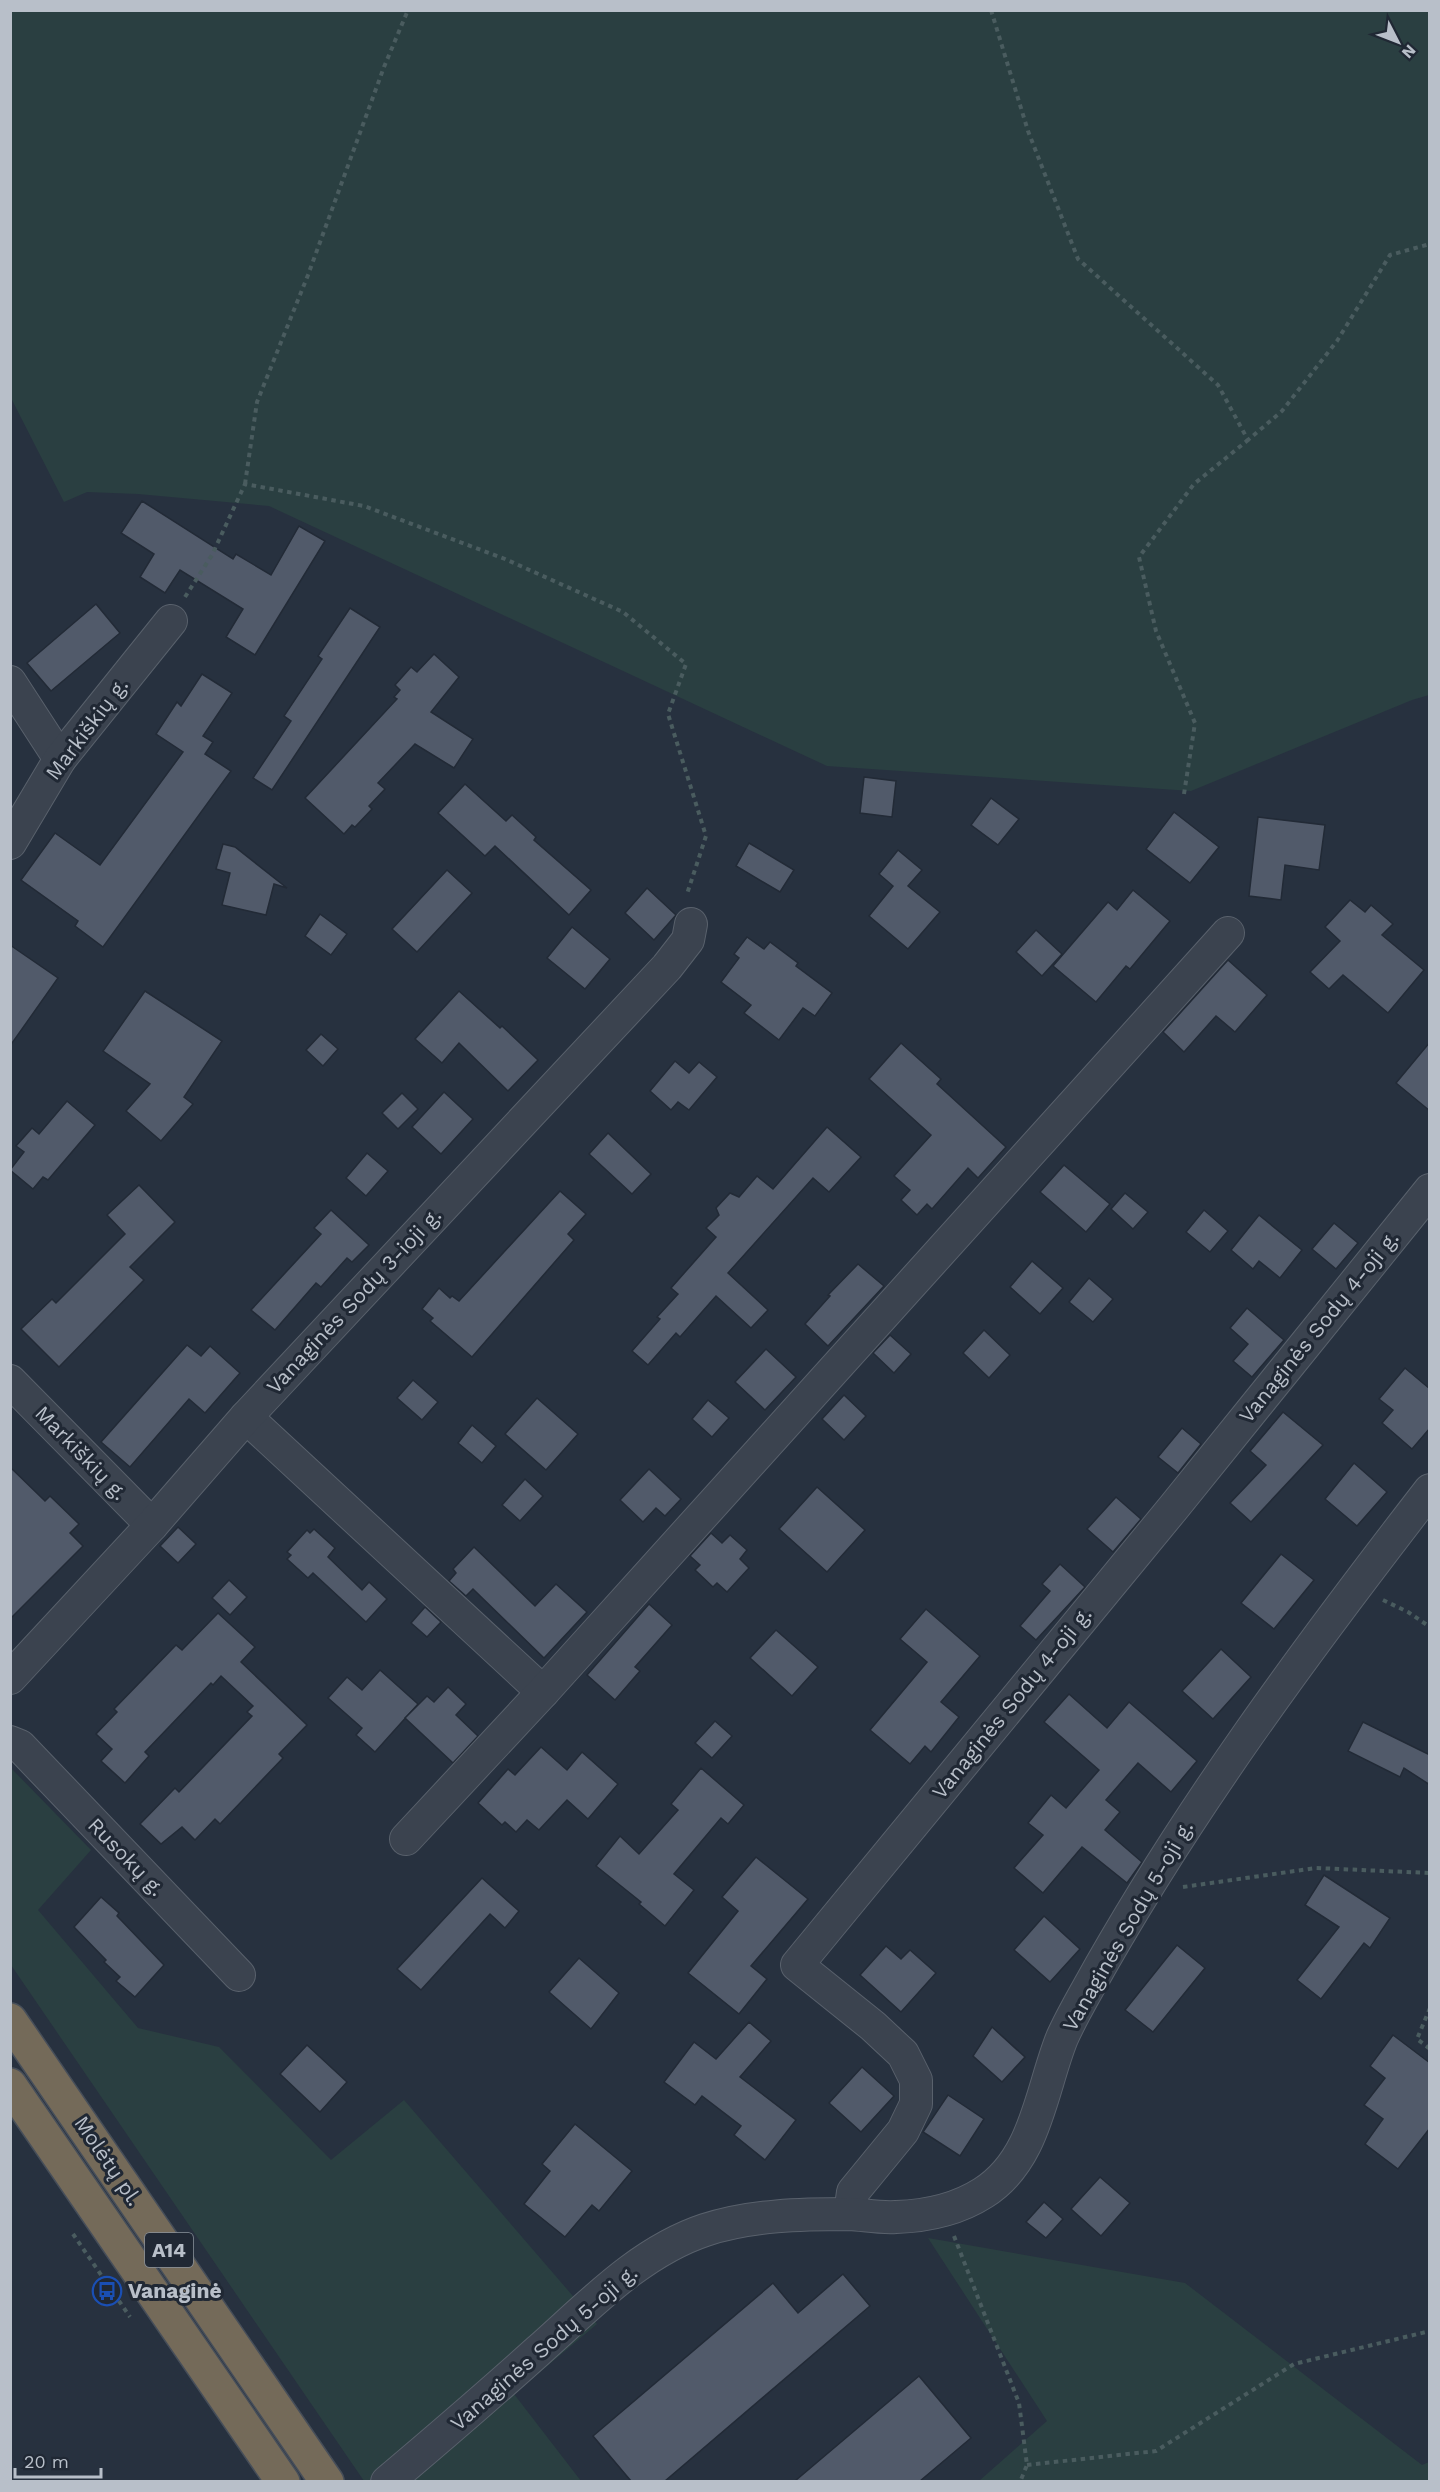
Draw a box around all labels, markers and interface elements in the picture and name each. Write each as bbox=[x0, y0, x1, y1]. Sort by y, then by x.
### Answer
north arrow bbox=[1368, 12, 1428, 72]
text: N bbox=[1398, 41, 1420, 62]
street label: Markiškių g. bbox=[40, 673, 133, 785]
street label: Vanaginės Sodų 3-ioji g. bbox=[261, 1203, 446, 1399]
street label: Vanaginės Sodų 4-oji g. bbox=[1233, 1226, 1404, 1428]
street label: Markiškių g. bbox=[30, 1400, 132, 1505]
street label: Vanaginės Sodų 4-oji g. bbox=[926, 1602, 1097, 1804]
street label: Rusokų g. bbox=[83, 1812, 170, 1901]
street label: Vanaginės Sodų 5-oji g. bbox=[1057, 1816, 1198, 2036]
street label: Molėtų pl. bbox=[69, 2111, 147, 2210]
road number: A14 bbox=[145, 2233, 193, 2267]
street label: Vanaginės Sodų 5-oji g. bbox=[445, 2260, 642, 2436]
bus stop icon: Vanaginė bbox=[91, 2275, 123, 2307]
place label: Vanaginė bbox=[128, 2278, 222, 2303]
scale bar bbox=[15, 2441, 100, 2479]
text: 20 m bbox=[24, 2451, 69, 2472]

